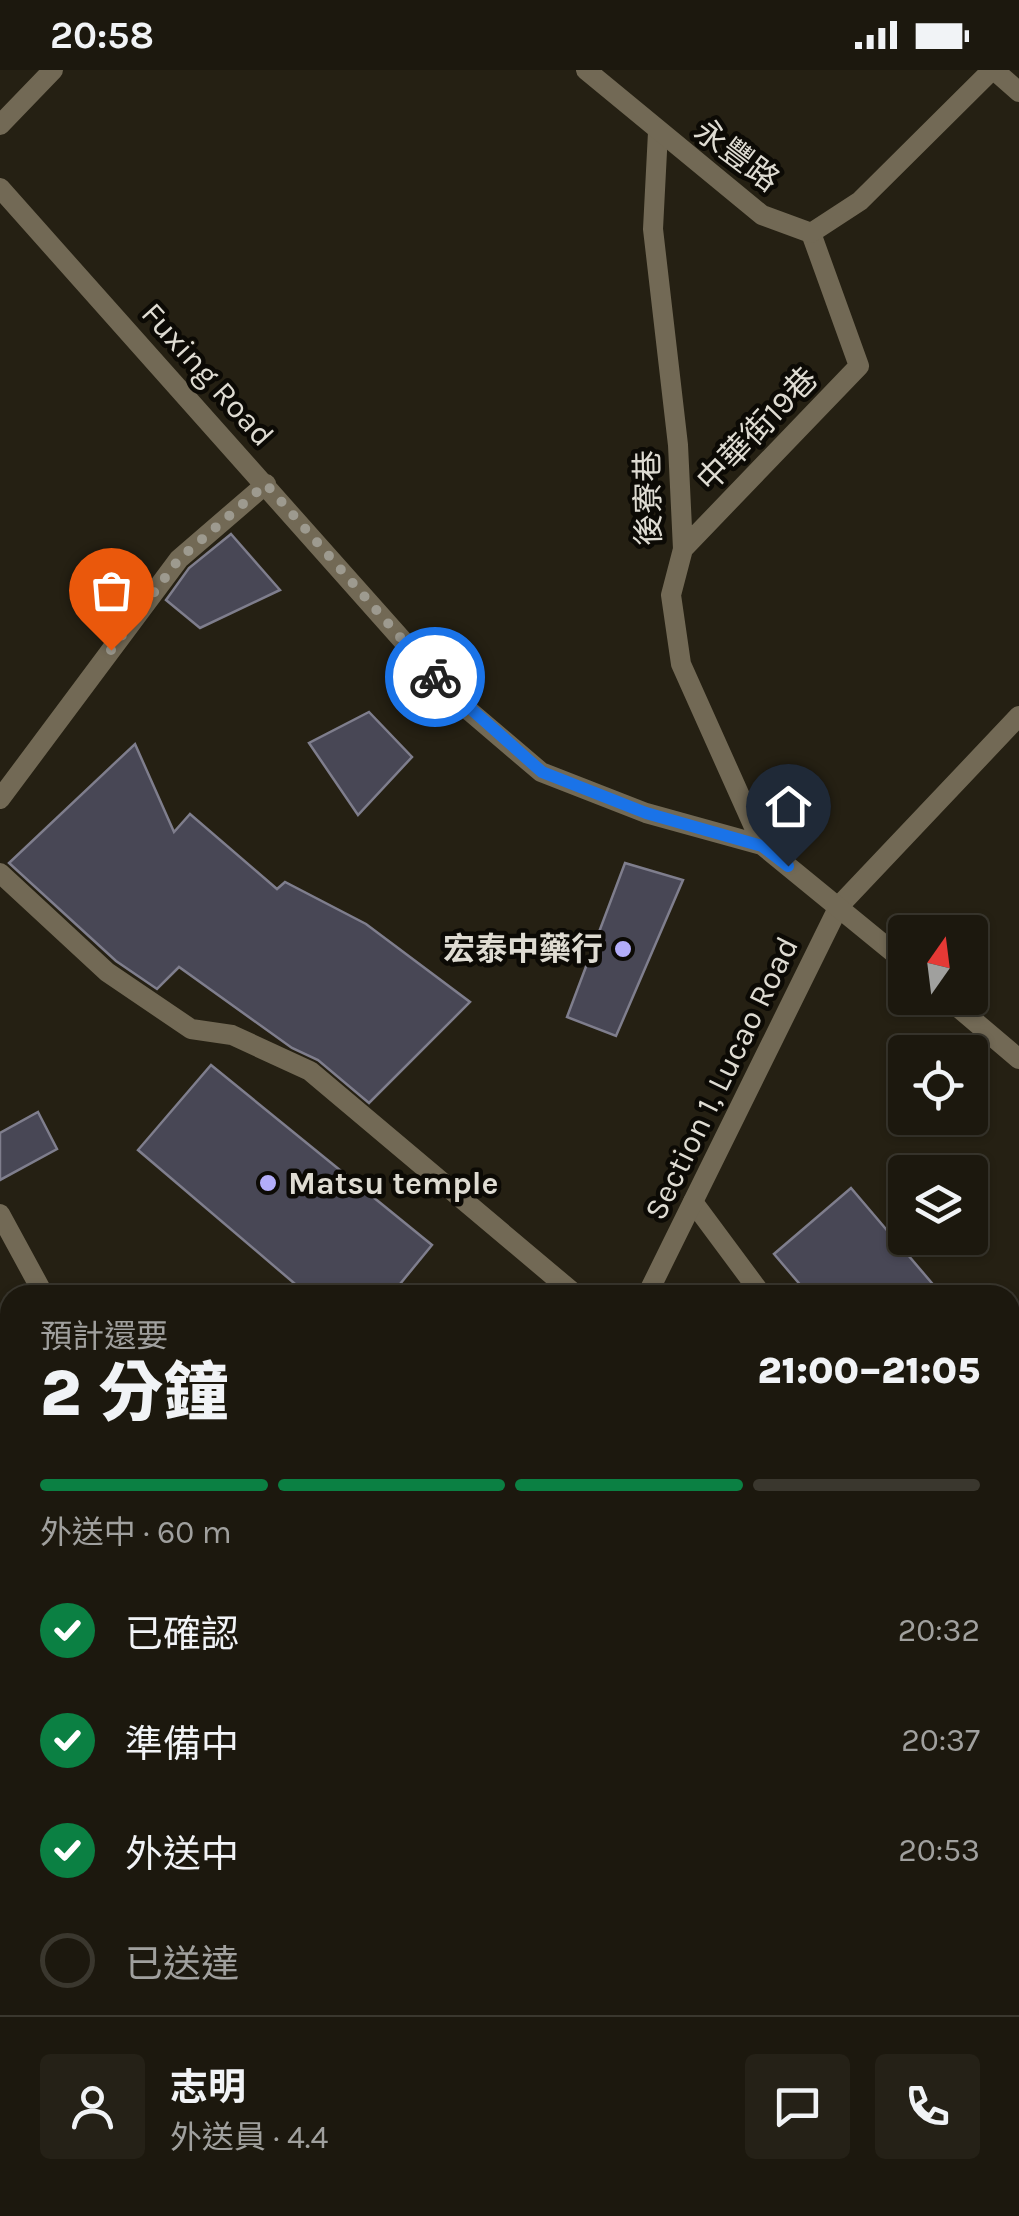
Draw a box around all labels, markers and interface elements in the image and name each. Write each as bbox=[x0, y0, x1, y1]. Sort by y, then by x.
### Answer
text: 20:58 bbox=[50, 13, 154, 58]
street label: 永豐路 bbox=[687, 112, 786, 199]
street label: Fuxing Road bbox=[134, 295, 282, 454]
street label: 中華街19巷 bbox=[689, 360, 825, 499]
street label: 後寮巷 bbox=[629, 450, 668, 546]
pin bbox=[69, 548, 154, 651]
icon: bag bbox=[84, 563, 139, 618]
courier bbox=[385, 627, 485, 727]
icon: bike bbox=[408, 650, 463, 705]
pin bbox=[746, 764, 831, 867]
icon: home bbox=[761, 779, 816, 834]
north arrow bbox=[888, 915, 988, 1015]
map controls bbox=[888, 915, 988, 1255]
place label: 宏泰中藥行 bbox=[443, 931, 603, 968]
street label: Section 1, Lucao Road bbox=[637, 931, 806, 1226]
marker: 宏泰中藥行 bbox=[612, 938, 634, 960]
button: locate bbox=[888, 1035, 988, 1135]
button: layers bbox=[888, 1155, 988, 1255]
place label: Matsu temple bbox=[288, 1165, 499, 1202]
marker: Matsu temple bbox=[257, 1172, 279, 1194]
text: 預計還要 bbox=[40, 1318, 168, 1355]
text: 21:00–21:05 bbox=[758, 1348, 980, 1393]
text: 2 分鐘 bbox=[40, 1355, 229, 1431]
text: 外送中 · 60 m bbox=[40, 1514, 232, 1551]
icon: check bbox=[40, 1603, 95, 1658]
text: 已確認 bbox=[125, 1612, 239, 1657]
text: 20:32 bbox=[898, 1612, 980, 1649]
icon: check bbox=[40, 1713, 95, 1768]
text: 準備中 bbox=[125, 1722, 239, 1767]
text: 20:37 bbox=[901, 1722, 980, 1759]
icon: check bbox=[40, 1823, 95, 1878]
text: 外送中 bbox=[125, 1832, 239, 1877]
text: 20:53 bbox=[898, 1832, 980, 1869]
text: 已送達 bbox=[125, 1942, 239, 1987]
button: person bbox=[40, 2054, 145, 2159]
button: chat bbox=[745, 2054, 850, 2159]
button: phone bbox=[875, 2054, 980, 2159]
text: 志明 bbox=[170, 2065, 246, 2110]
text: 外送員 · 4.4 bbox=[170, 2119, 328, 2156]

